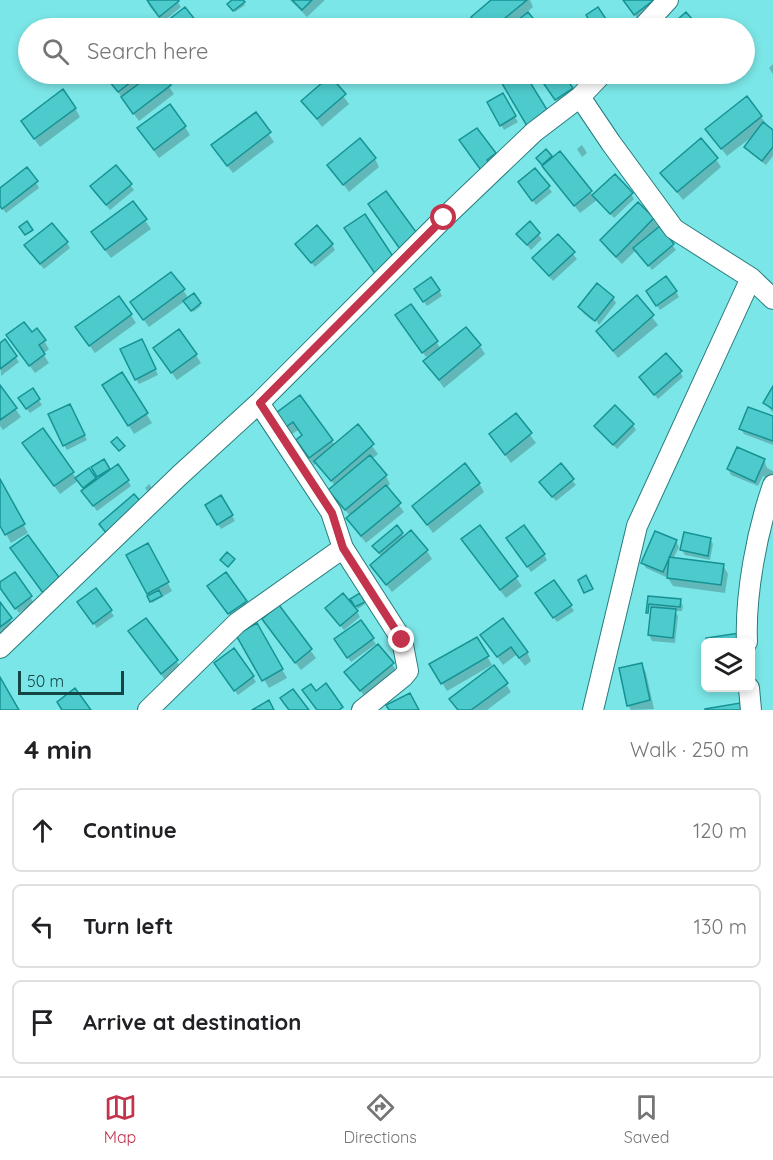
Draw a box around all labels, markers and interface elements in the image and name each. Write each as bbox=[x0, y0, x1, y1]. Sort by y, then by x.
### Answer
search box bbox=[18, 18, 755, 84]
icon: search bbox=[39, 35, 72, 68]
text: Search here bbox=[87, 37, 208, 65]
route start bbox=[430, 204, 456, 230]
route end bbox=[388, 626, 414, 652]
map controls bbox=[701, 638, 755, 692]
button: layers bbox=[701, 638, 755, 692]
scale bar bbox=[18, 668, 124, 696]
text: 50 m bbox=[27, 671, 64, 691]
text: 4 min bbox=[24, 733, 92, 766]
text: Walk · 250 m bbox=[630, 737, 749, 762]
icon: ahead bbox=[26, 814, 59, 847]
text: Continue bbox=[83, 816, 177, 844]
text: 120 m bbox=[693, 818, 747, 843]
icon: left bbox=[26, 910, 59, 943]
text: Turn left bbox=[83, 912, 173, 940]
text: 130 m bbox=[694, 914, 747, 939]
icon: arrive bbox=[26, 1006, 59, 1039]
text: Arrive at destination bbox=[83, 1008, 301, 1036]
tab: Map bbox=[104, 1091, 137, 1147]
tab: Directions bbox=[344, 1091, 417, 1147]
tab: Saved bbox=[624, 1091, 669, 1147]

